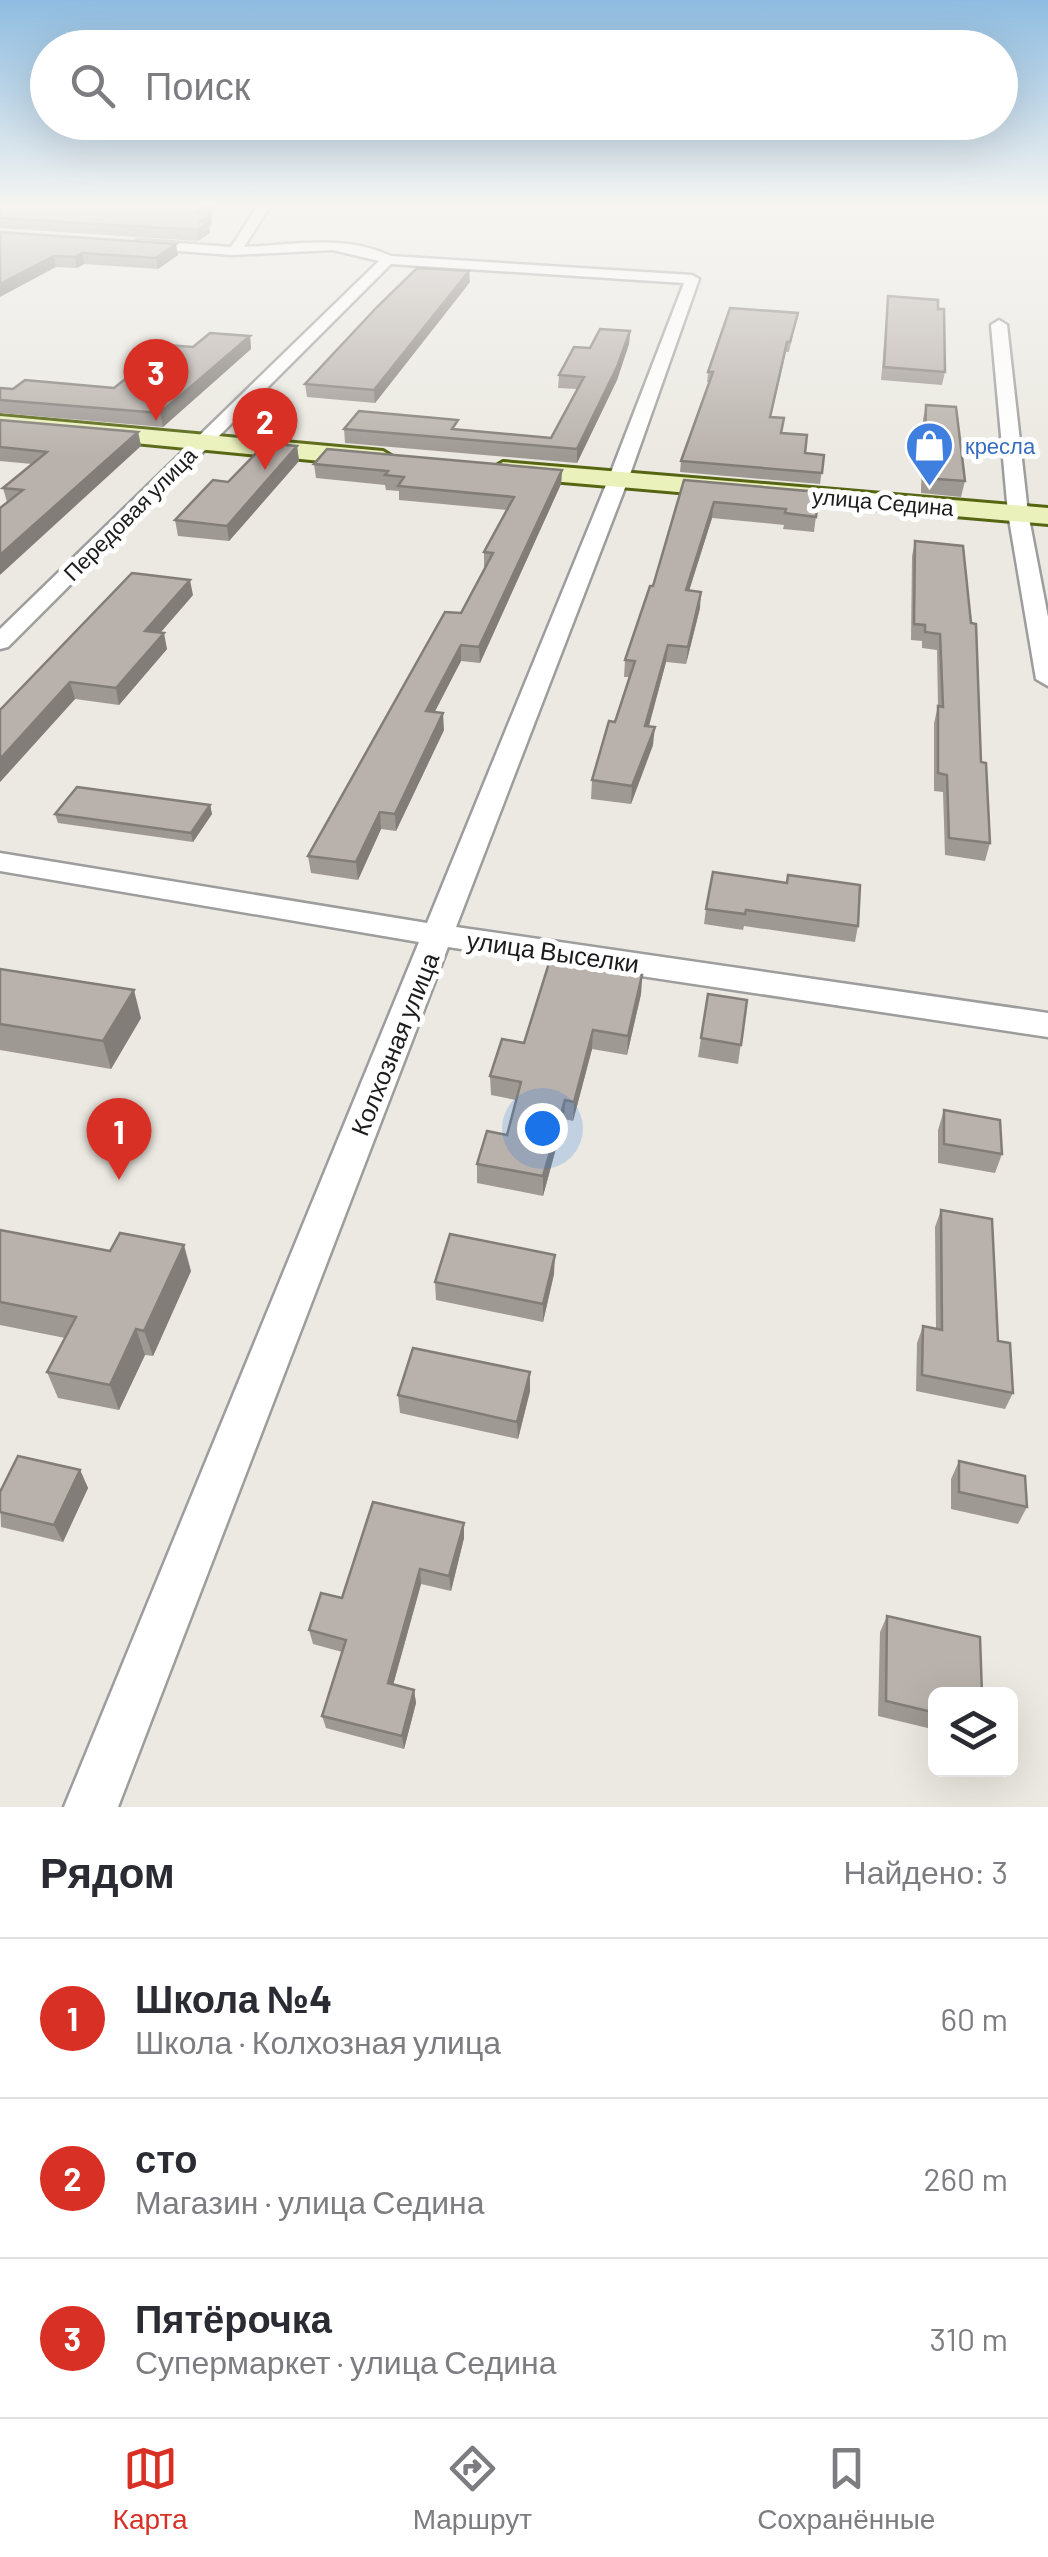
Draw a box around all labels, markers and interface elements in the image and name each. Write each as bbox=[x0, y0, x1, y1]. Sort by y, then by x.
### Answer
search box bbox=[30, 30, 1018, 140]
icon: search bbox=[65, 58, 120, 113]
text: Поиск bbox=[145, 62, 250, 108]
pin: 3 bbox=[124, 338, 188, 421]
pin: 2 bbox=[232, 388, 298, 470]
shop icon: кресла bbox=[904, 420, 956, 488]
place label: кресла bbox=[965, 432, 1036, 459]
street label: Передовая улица bbox=[57, 441, 203, 586]
street label: улица Седина bbox=[811, 482, 956, 521]
street label: улица Выселки bbox=[465, 924, 641, 978]
street label: Колхозная улица bbox=[344, 948, 444, 1140]
pin: 1 bbox=[86, 1098, 152, 1180]
your location bbox=[517, 1103, 568, 1154]
map controls bbox=[928, 1687, 1018, 1777]
button: layers bbox=[928, 1687, 1018, 1777]
text: Рядом bbox=[40, 1846, 175, 1896]
text: Найдено: 3 bbox=[844, 1852, 1008, 1890]
text: Школа №4 bbox=[135, 1975, 332, 2021]
text: 1 bbox=[67, 1999, 78, 2037]
text: 60 m bbox=[941, 1999, 1008, 2037]
text: Школа · Колхозная улица bbox=[135, 2022, 501, 2060]
text: сто bbox=[135, 2135, 197, 2181]
text: 2 bbox=[64, 2159, 81, 2197]
text: 260 m bbox=[923, 2159, 1008, 2197]
text: Магазин · улица Седина bbox=[135, 2182, 485, 2220]
text: Пятёрочка bbox=[135, 2295, 332, 2341]
text: 3 bbox=[64, 2319, 81, 2357]
text: 310 m bbox=[930, 2319, 1008, 2357]
text: Супермаркет · улица Седина bbox=[135, 2342, 556, 2380]
tab: Карта bbox=[113, 2441, 188, 2536]
tab: Маршрут bbox=[413, 2441, 532, 2536]
tab: Сохранённые bbox=[757, 2441, 935, 2536]

